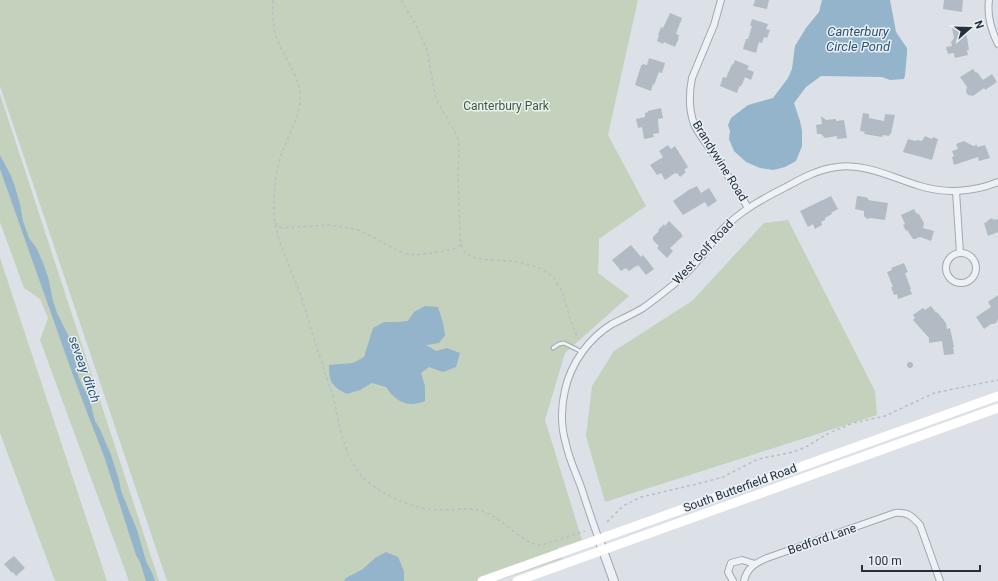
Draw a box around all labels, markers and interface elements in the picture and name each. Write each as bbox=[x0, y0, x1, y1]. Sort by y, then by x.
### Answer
north arrow bbox=[950, 8, 990, 48]
text: N bbox=[971, 19, 986, 31]
water label: Canterbury Circle Pond bbox=[826, 24, 891, 54]
park label: Canterbury Park bbox=[463, 99, 550, 113]
street label: Brandywine Road bbox=[690, 118, 750, 204]
street label: West Golf Road bbox=[670, 217, 736, 287]
water label: seveay ditch bbox=[66, 334, 103, 404]
street label: South Butterfield Road bbox=[681, 461, 799, 515]
street label: Bedford Lane bbox=[786, 521, 858, 557]
scale bar bbox=[862, 547, 980, 573]
text: 100 m bbox=[868, 554, 902, 568]

